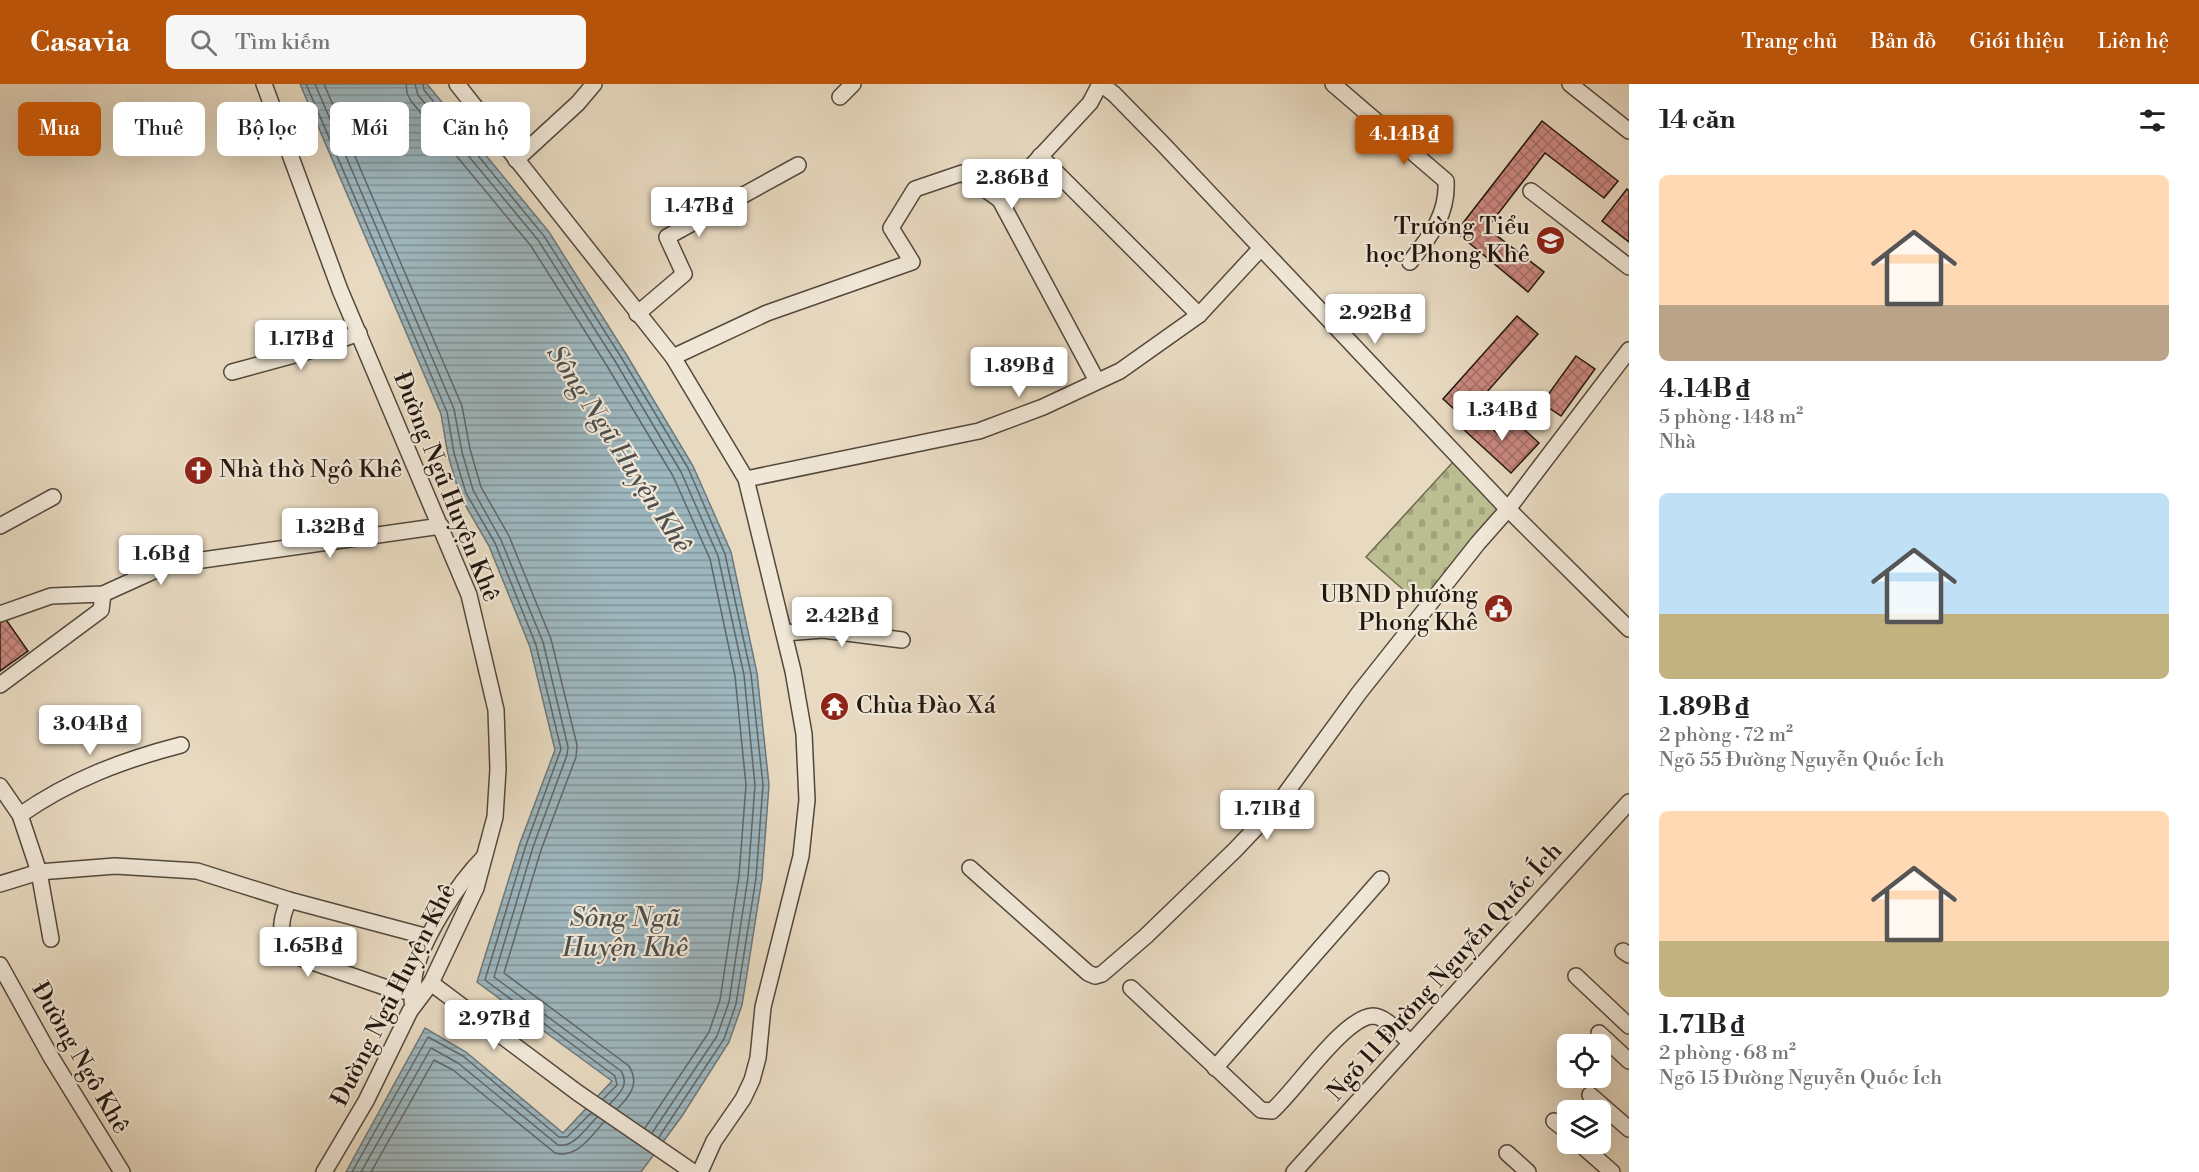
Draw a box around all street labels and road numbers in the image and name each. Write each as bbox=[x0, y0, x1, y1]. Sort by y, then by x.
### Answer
street label: Đường Ngũ Huyện Khê bbox=[386, 367, 506, 607]
street label: Ngõ 11 Đường Nguyễn Quốc Ích bbox=[1320, 836, 1569, 1107]
street label: Đường Ngũ Huyện Khê bbox=[325, 879, 463, 1111]
street label: Đường Ngô Khê bbox=[24, 977, 136, 1139]

